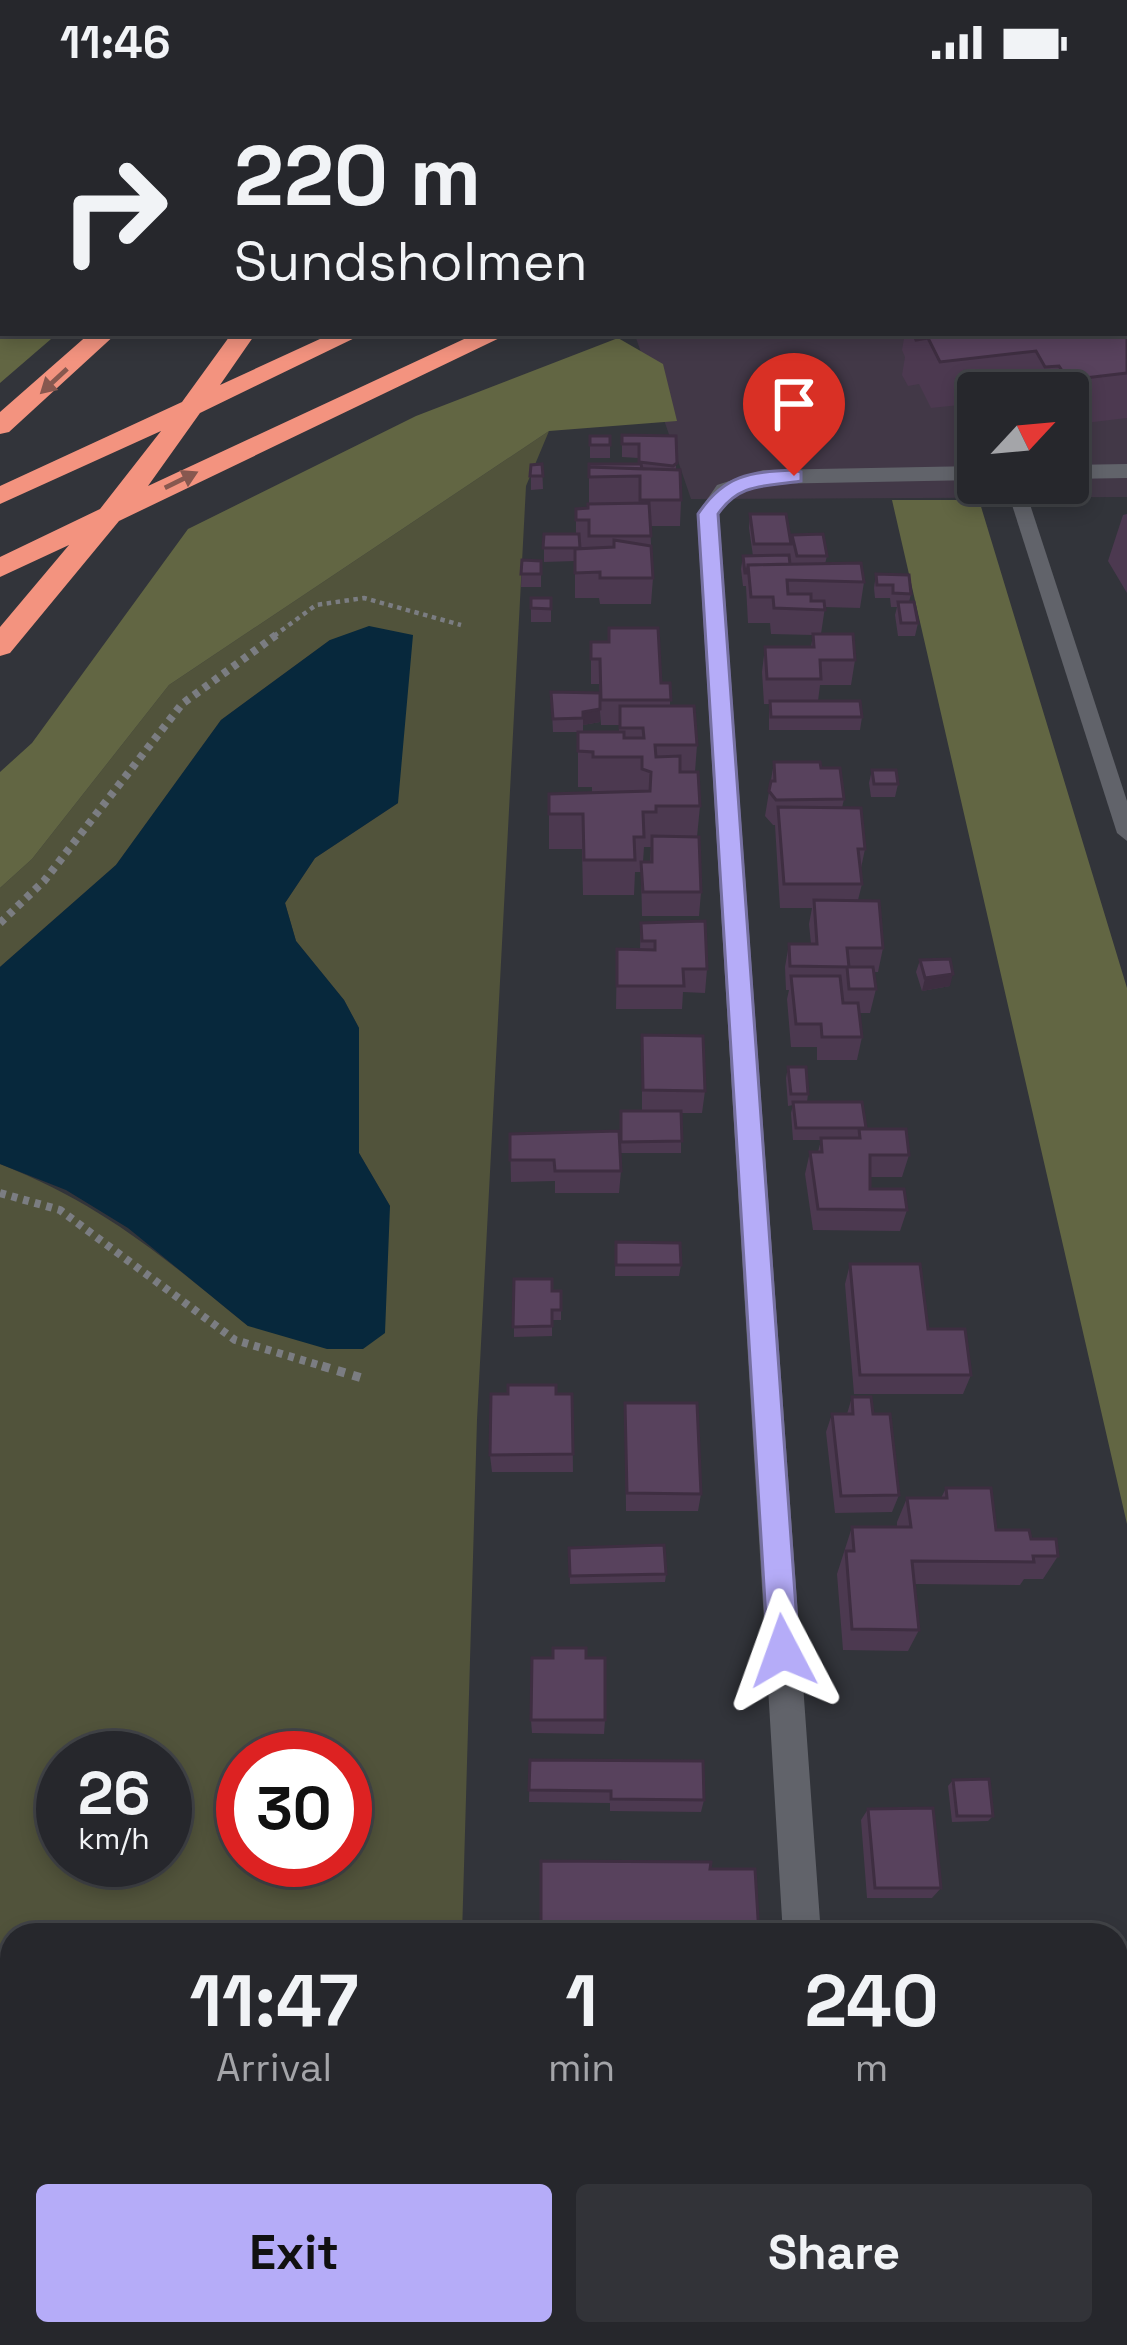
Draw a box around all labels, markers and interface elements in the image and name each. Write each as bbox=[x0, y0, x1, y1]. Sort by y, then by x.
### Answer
text: 11:46 bbox=[60, 14, 171, 71]
text: 220 m bbox=[234, 122, 481, 230]
icon: right bbox=[36, 132, 192, 288]
text: Sundsholmen bbox=[234, 227, 588, 296]
pin bbox=[743, 353, 845, 476]
one-way arrow bbox=[40, 367, 69, 395]
icon: arrive bbox=[761, 371, 827, 437]
north arrow bbox=[957, 372, 1089, 504]
map controls bbox=[957, 372, 1089, 504]
one-way arrow bbox=[164, 470, 199, 490]
position arrow bbox=[720, 1588, 846, 1714]
speed limit sign: 30 bbox=[216, 1731, 372, 1887]
text: 26 bbox=[78, 1755, 150, 1832]
text: km/h bbox=[78, 1819, 150, 1858]
text: 11:47 bbox=[189, 1955, 359, 2047]
text: 1 bbox=[565, 1955, 598, 2047]
text: 240 bbox=[804, 1955, 939, 2047]
text: Arrival bbox=[216, 2043, 332, 2092]
text: min bbox=[548, 2043, 615, 2092]
text: m bbox=[855, 2043, 888, 2092]
button: Exit bbox=[36, 2184, 552, 2322]
button: Share bbox=[576, 2184, 1092, 2322]

